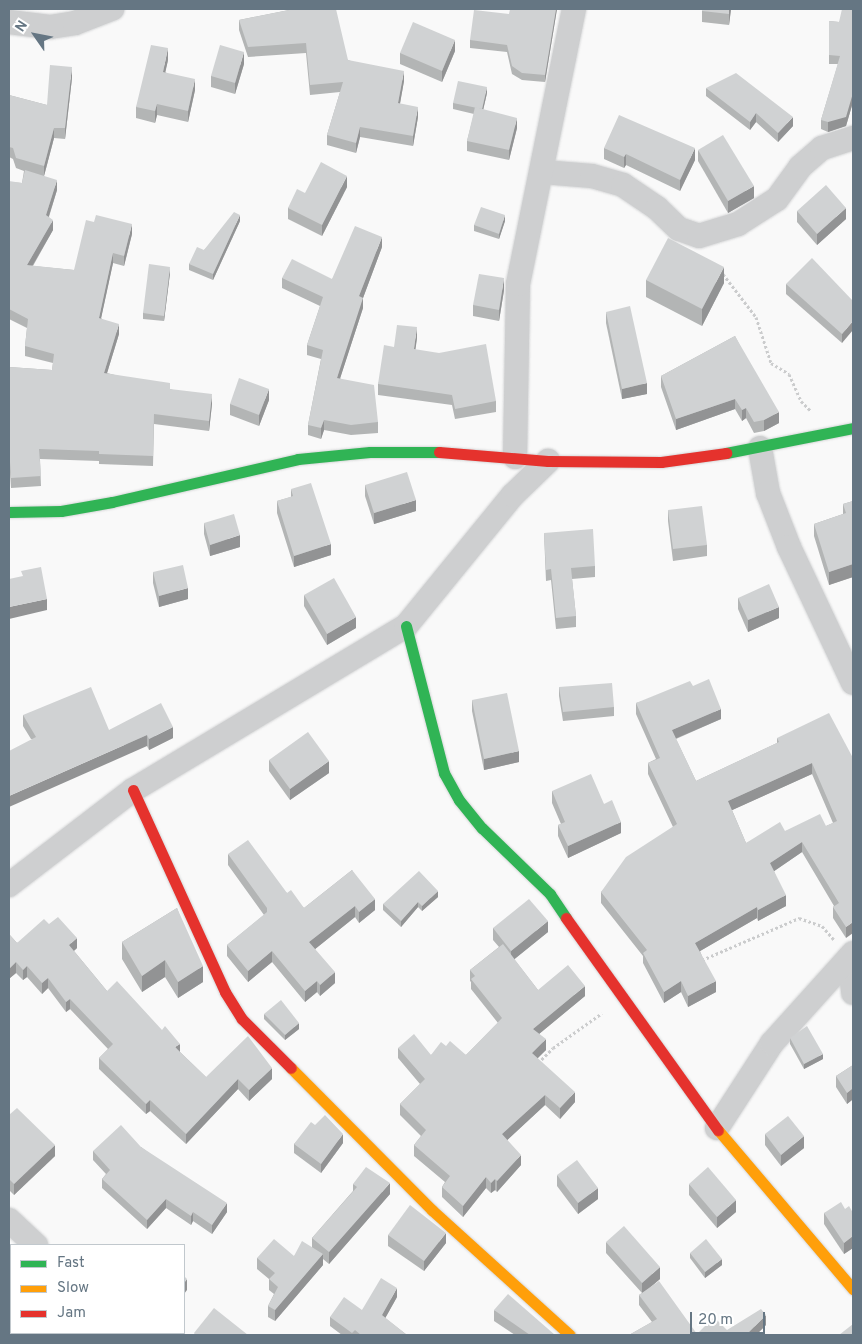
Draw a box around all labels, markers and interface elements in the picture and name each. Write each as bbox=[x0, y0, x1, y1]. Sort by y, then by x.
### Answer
north arrow bbox=[10, 10, 60, 60]
text: N bbox=[12, 18, 32, 35]
legend bbox=[10, 1244, 185, 1334]
text: Fast bbox=[57, 1254, 85, 1273]
text: Slow bbox=[57, 1279, 89, 1298]
scale bar bbox=[692, 1302, 767, 1334]
text: Jam bbox=[57, 1304, 86, 1323]
text: 20 m bbox=[698, 1311, 733, 1330]

